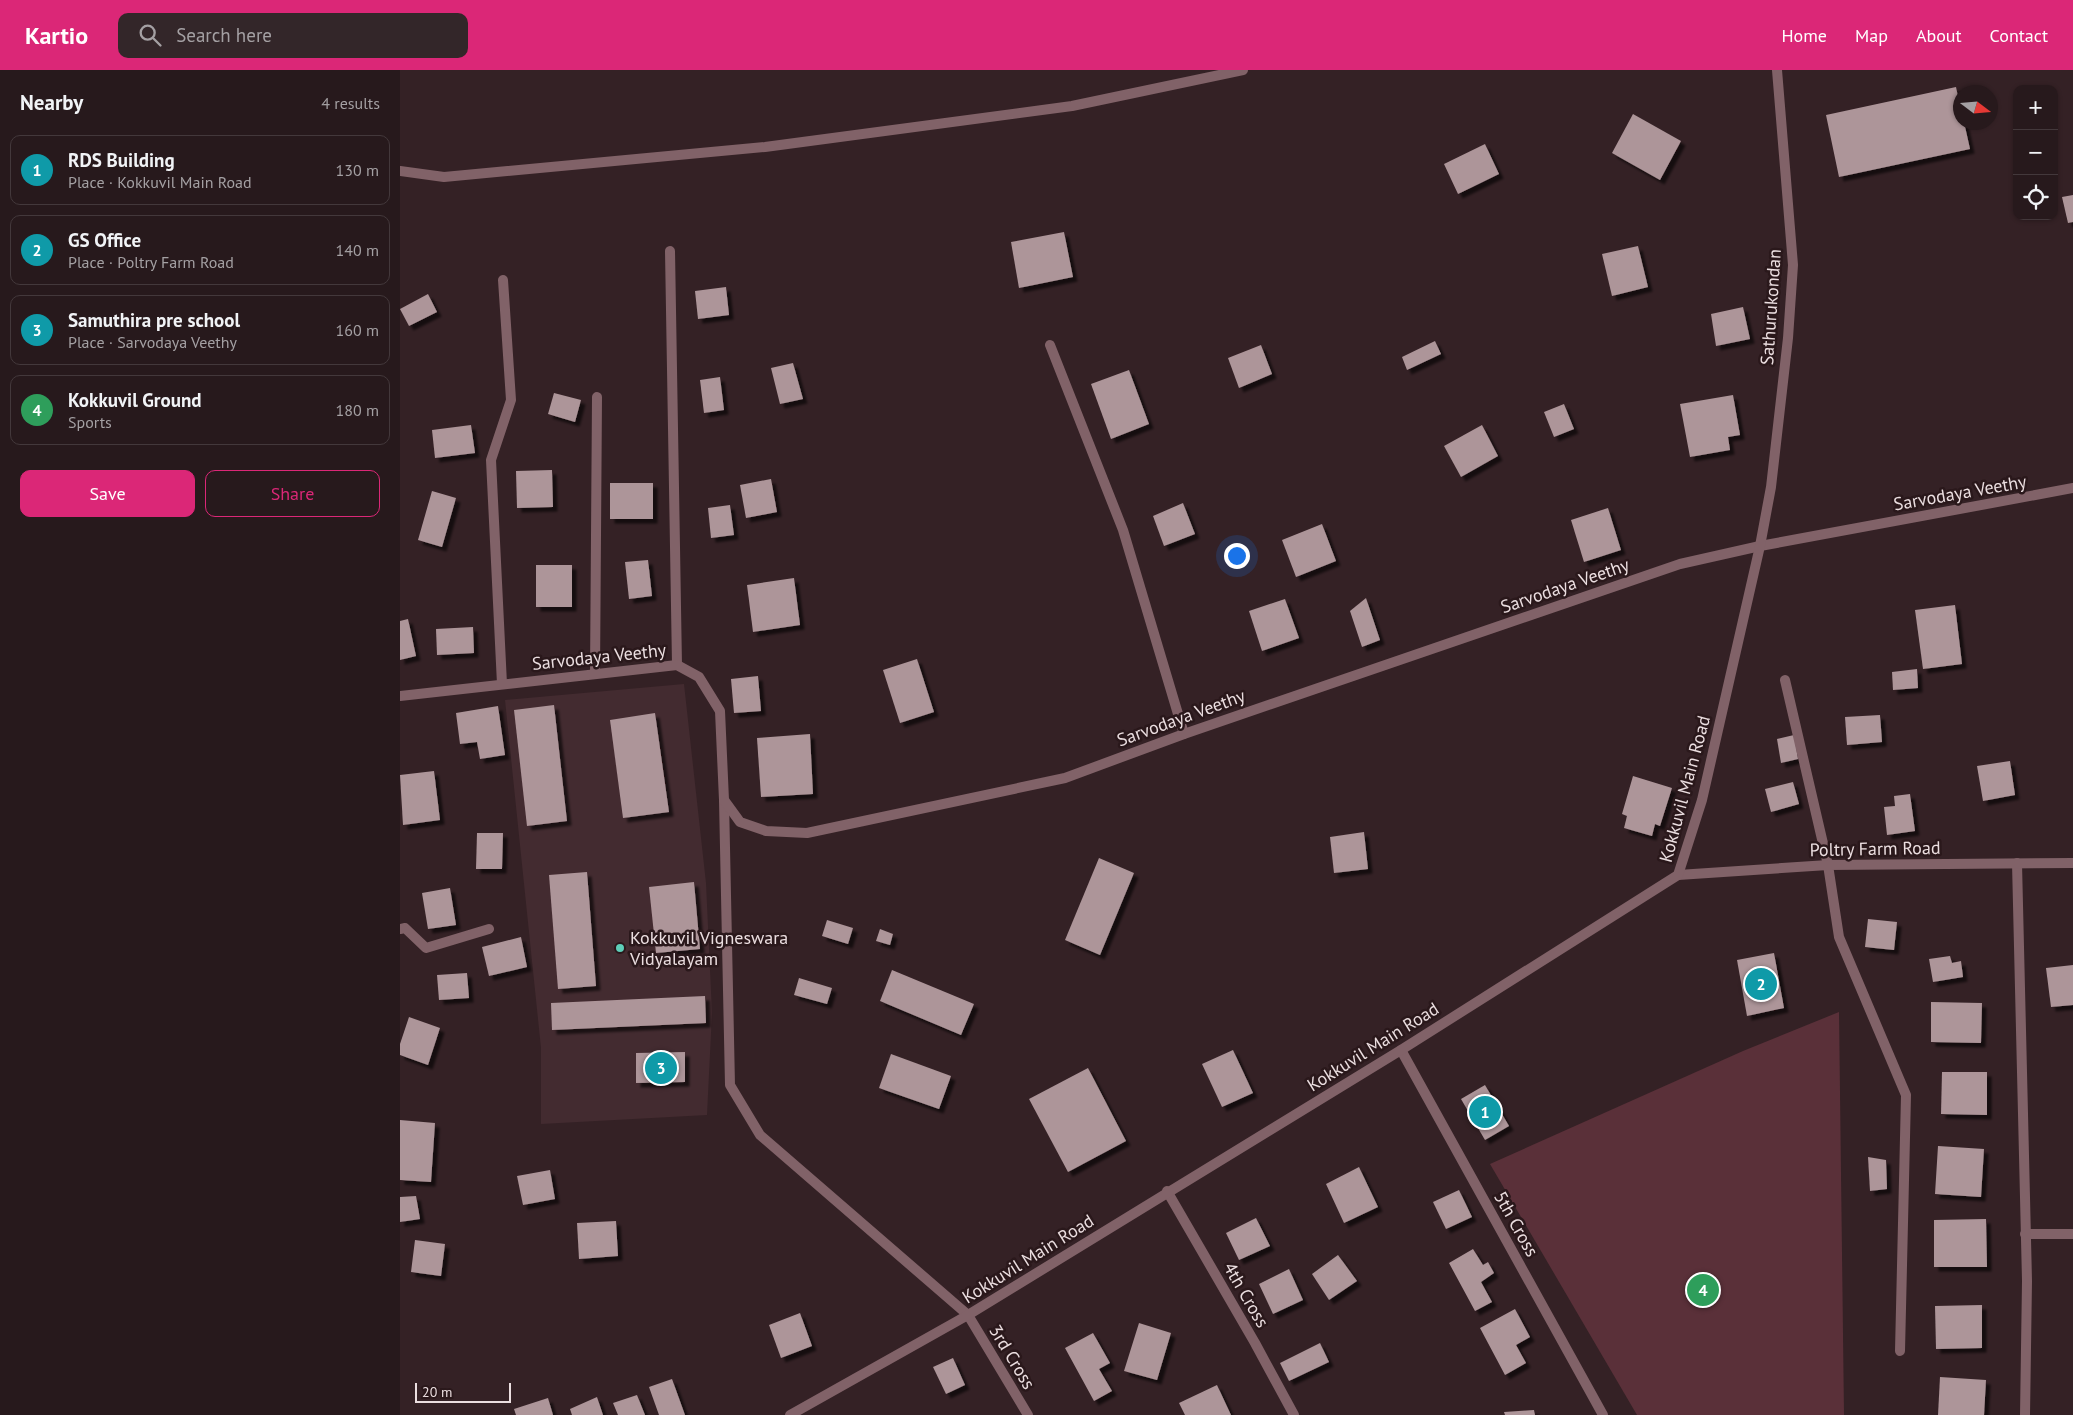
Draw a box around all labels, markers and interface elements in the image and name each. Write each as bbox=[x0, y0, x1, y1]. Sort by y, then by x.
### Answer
search box bbox=[118, 13, 468, 58]
text: Kartio bbox=[25, 20, 88, 51]
icon: search bbox=[136, 21, 164, 49]
text: Search here bbox=[176, 23, 272, 47]
text: Home bbox=[1781, 24, 1827, 47]
text: Map bbox=[1855, 24, 1888, 47]
text: About bbox=[1916, 24, 1962, 47]
text: Contact bbox=[1990, 24, 2048, 47]
north arrow bbox=[1953, 85, 1998, 130]
map controls bbox=[2013, 85, 2058, 220]
button: + bbox=[2013, 85, 2058, 130]
text: Nearby bbox=[20, 89, 83, 116]
text: 4 results bbox=[321, 93, 380, 113]
button: − bbox=[2013, 130, 2058, 175]
text: RDS Building bbox=[68, 148, 175, 172]
text: 1 bbox=[32, 160, 42, 180]
text: 130 m bbox=[336, 160, 379, 180]
text: Place · Kokkuvil Main Road bbox=[68, 172, 252, 192]
button: locate bbox=[2013, 175, 2058, 220]
text: GS Office bbox=[68, 228, 141, 252]
text: 2 bbox=[32, 240, 42, 260]
text: 140 m bbox=[336, 240, 379, 260]
street label: Sathurukondan bbox=[1755, 248, 1786, 366]
text: Place · Poltry Farm Road bbox=[68, 252, 234, 272]
text: Samuthira pre school bbox=[68, 308, 240, 332]
text: 3 bbox=[32, 320, 42, 340]
text: 160 m bbox=[336, 320, 379, 340]
text: Place · Sarvodaya Veethy bbox=[68, 332, 237, 352]
text: Kokkuvil Ground bbox=[68, 388, 202, 412]
text: 4 bbox=[32, 400, 42, 420]
text: 180 m bbox=[336, 400, 379, 420]
text: Sports bbox=[68, 412, 112, 432]
street label: Sarvodaya Veethy bbox=[1892, 469, 2029, 516]
button: Save bbox=[20, 470, 195, 517]
button: Share bbox=[205, 470, 380, 517]
your location bbox=[1224, 543, 1250, 569]
street label: Sarvodaya Veethy bbox=[1497, 553, 1633, 618]
street label: Sarvodaya Veethy bbox=[531, 638, 668, 675]
street label: Sarvodaya Veethy bbox=[1114, 684, 1249, 751]
street label: Kokkuvil Main Road bbox=[1654, 713, 1715, 865]
street label: Poltry Farm Road bbox=[1809, 836, 1941, 861]
place label: Kokkuvil Vigneswara Vidyalayam bbox=[629, 926, 788, 970]
marker: Kokkuvil Vigneswara Vidyalayam bbox=[614, 942, 626, 954]
pin: 2 bbox=[1745, 965, 1777, 1003]
street label: Kokkuvil Main Road bbox=[1303, 997, 1443, 1096]
pin: 3 bbox=[645, 1049, 677, 1087]
pin: 1 bbox=[1469, 1093, 1501, 1131]
street label: 5th Cross bbox=[1489, 1187, 1544, 1261]
street label: Kokkuvil Main Road bbox=[958, 1209, 1098, 1308]
street label: 4th Cross bbox=[1219, 1258, 1274, 1331]
pin: 4 bbox=[1687, 1271, 1719, 1309]
street label: 3rd Cross bbox=[984, 1320, 1041, 1393]
scale bar bbox=[415, 1380, 511, 1403]
text: 20 m bbox=[422, 1383, 452, 1401]

